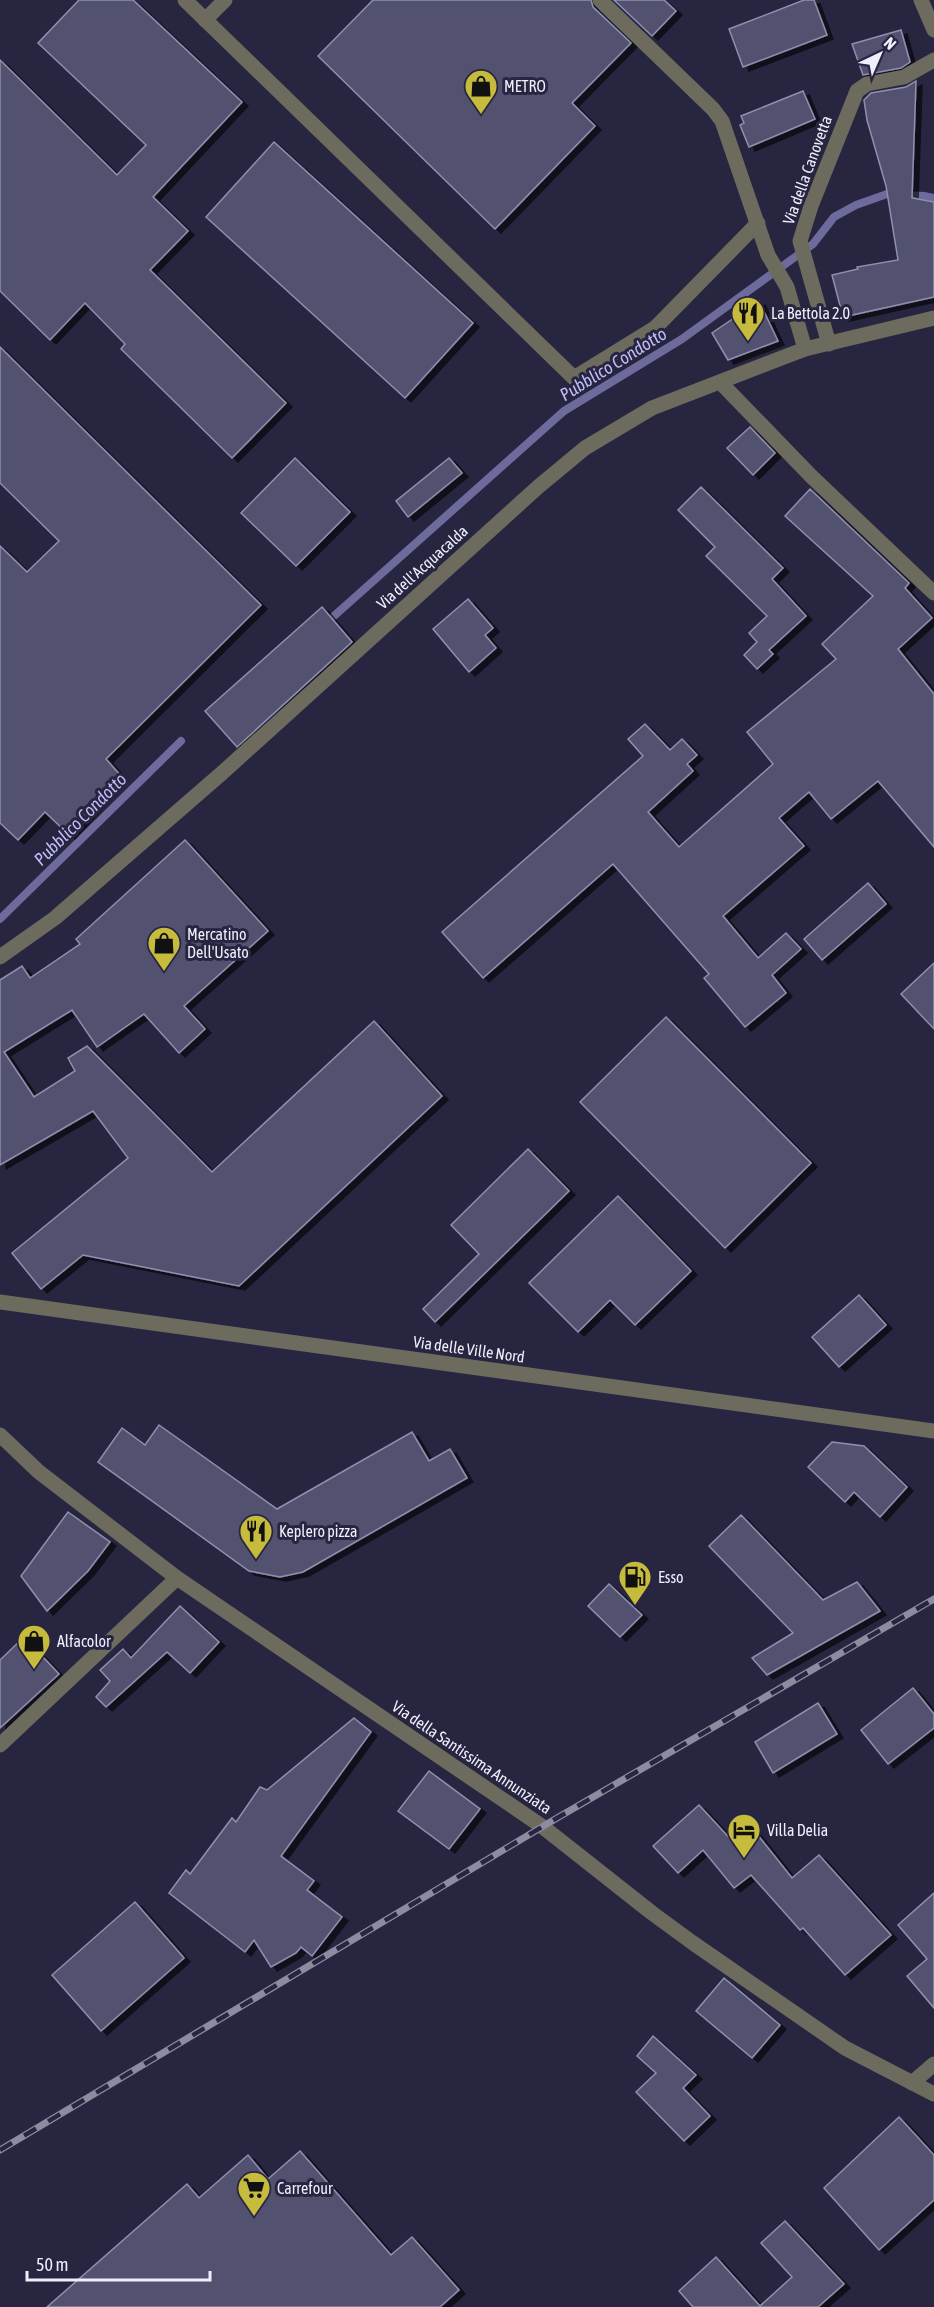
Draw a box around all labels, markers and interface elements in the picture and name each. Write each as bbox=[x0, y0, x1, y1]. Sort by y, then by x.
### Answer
north arrow bbox=[850, 24, 910, 84]
text: N bbox=[881, 33, 900, 53]
shop icon: METRO bbox=[463, 68, 499, 115]
place label: METRO bbox=[504, 77, 546, 95]
street label: Via della Canovetta bbox=[779, 113, 835, 227]
restaurant icon: La Bettola 2.0 bbox=[730, 295, 766, 342]
place label: La Bettola 2.0 bbox=[771, 304, 850, 322]
water label: Pubblico Condotto bbox=[556, 323, 670, 405]
street label: Via dell'Acquacalda bbox=[373, 521, 472, 613]
water label: Pubblico Condotto bbox=[29, 768, 131, 870]
shop icon: Mercatino Dell'Usato bbox=[146, 925, 182, 972]
place label: Mercatino Dell'Usato bbox=[187, 925, 249, 961]
street label: Via delle Ville Nord bbox=[412, 1332, 526, 1366]
restaurant icon: Keplero pizza bbox=[238, 1513, 274, 1560]
place label: Keplero pizza bbox=[279, 1522, 357, 1541]
fuel station icon: Esso bbox=[617, 1559, 653, 1606]
place label: Esso bbox=[658, 1568, 684, 1586]
shop icon: Alfacolor bbox=[16, 1623, 52, 1670]
place label: Alfacolor bbox=[57, 1632, 111, 1650]
street label: Via della Santissima Annunziata bbox=[389, 1697, 555, 1817]
hotel icon: Villa Delia bbox=[726, 1812, 762, 1859]
place label: Villa Delia bbox=[767, 1821, 828, 1839]
supermarket icon: Carrefour bbox=[236, 2170, 272, 2217]
place label: Carrefour bbox=[277, 2179, 333, 2197]
scale bar bbox=[27, 2244, 210, 2282]
text: 50 m bbox=[36, 2254, 68, 2275]

